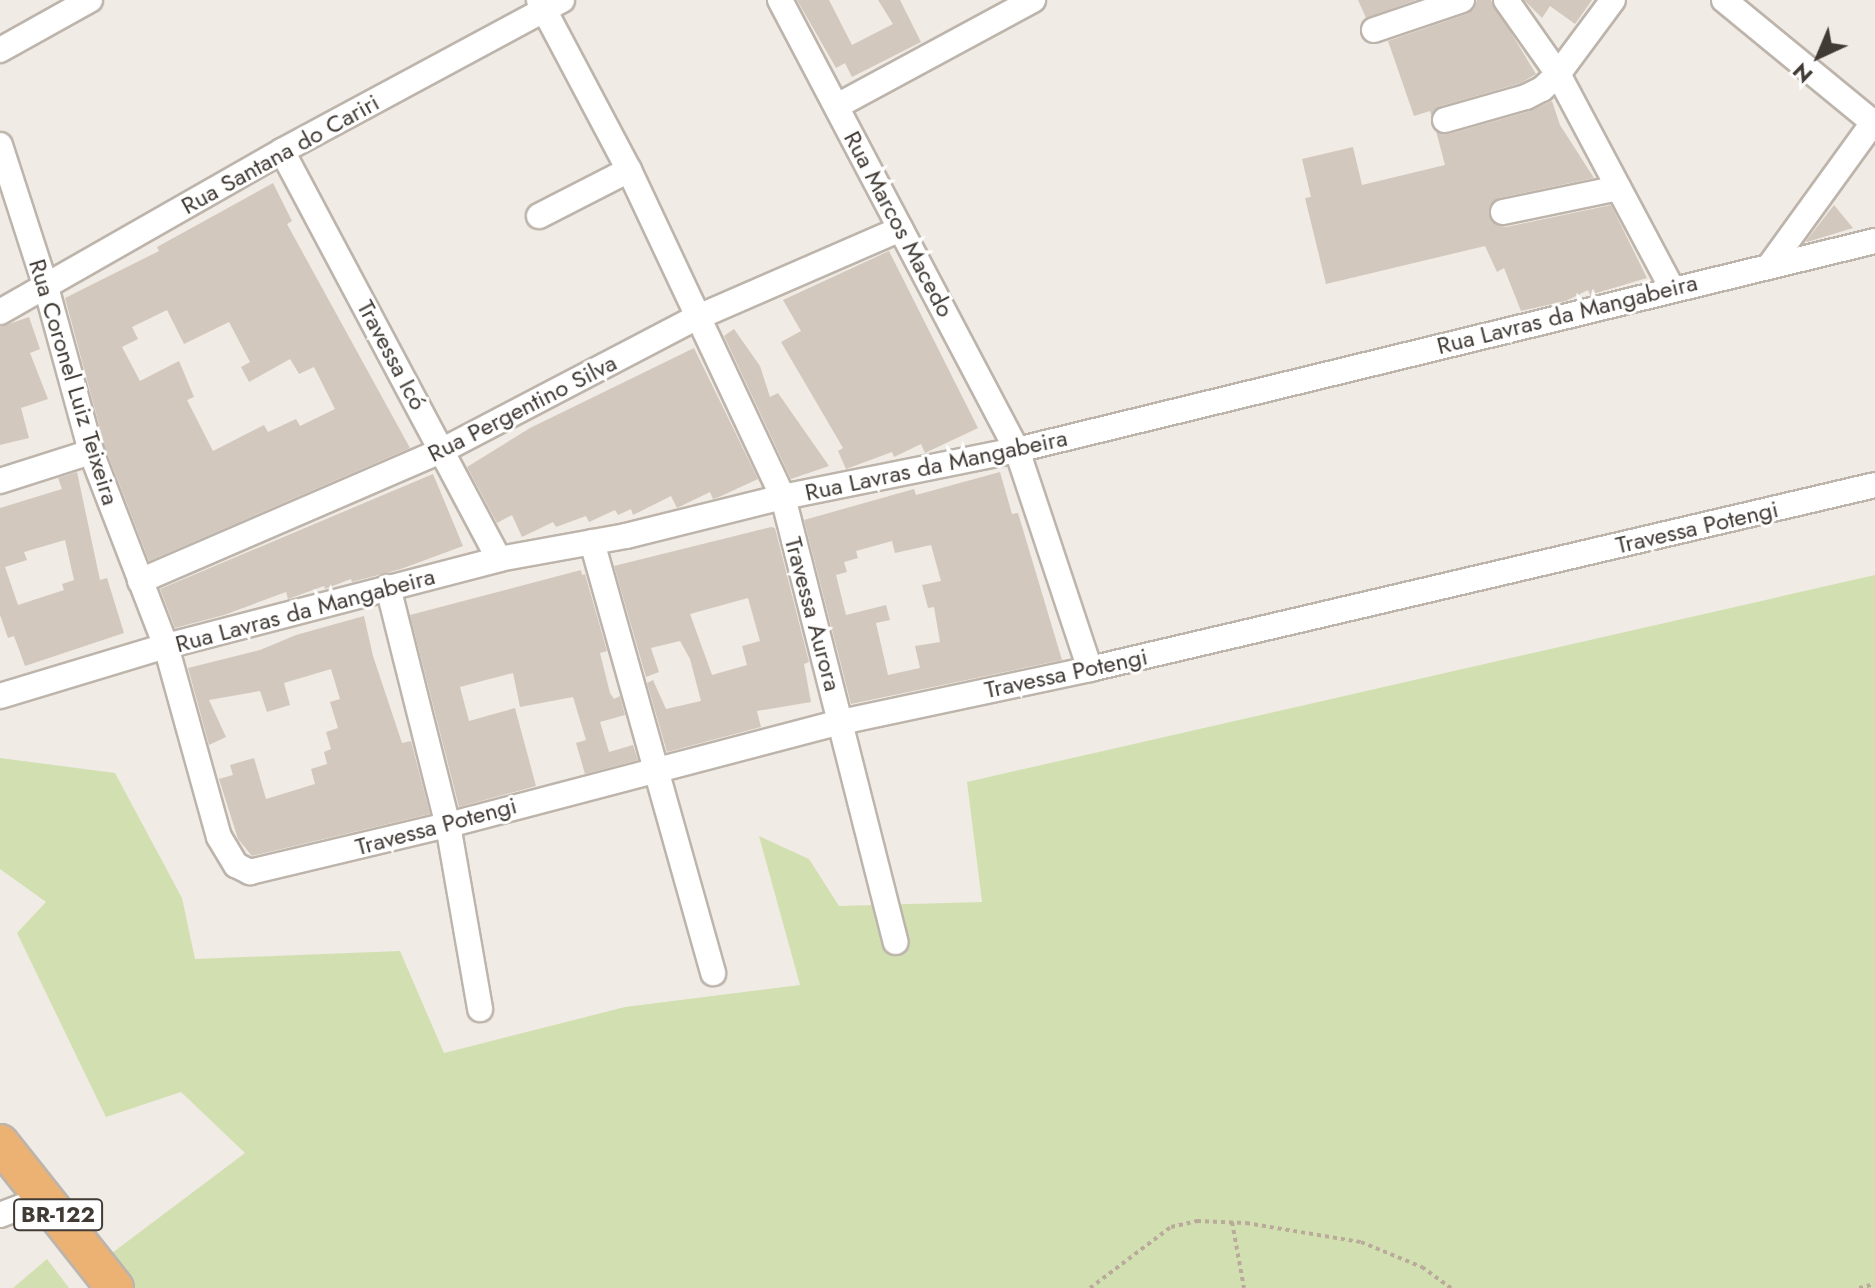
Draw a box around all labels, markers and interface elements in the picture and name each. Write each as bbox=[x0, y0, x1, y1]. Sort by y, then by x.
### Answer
north arrow bbox=[1779, 16, 1859, 96]
text: N bbox=[1785, 56, 1820, 91]
street label: Rua Santana do Cariri bbox=[176, 88, 384, 220]
street label: Rua Marcos Macedo bbox=[838, 126, 960, 322]
street label: Rua Coronel Luiz Teixeira bbox=[23, 255, 125, 509]
street label: Rua Lavras da Mangabeira bbox=[1434, 268, 1700, 360]
street label: Travessa Icó bbox=[351, 295, 433, 415]
street label: Rua Pergentino Silva bbox=[423, 348, 621, 468]
street label: Rua Lavras da Mangabeira bbox=[802, 423, 1070, 507]
street label: Travessa Potengi bbox=[1613, 494, 1781, 560]
street label: Travessa Aurora bbox=[779, 534, 847, 694]
street label: Rua Lavras da Mangabeira bbox=[172, 561, 438, 659]
street label: Travessa Potengi bbox=[982, 642, 1150, 704]
street label: Travessa Potengi bbox=[352, 791, 520, 861]
road number: BR-122 bbox=[12, 1197, 104, 1233]

